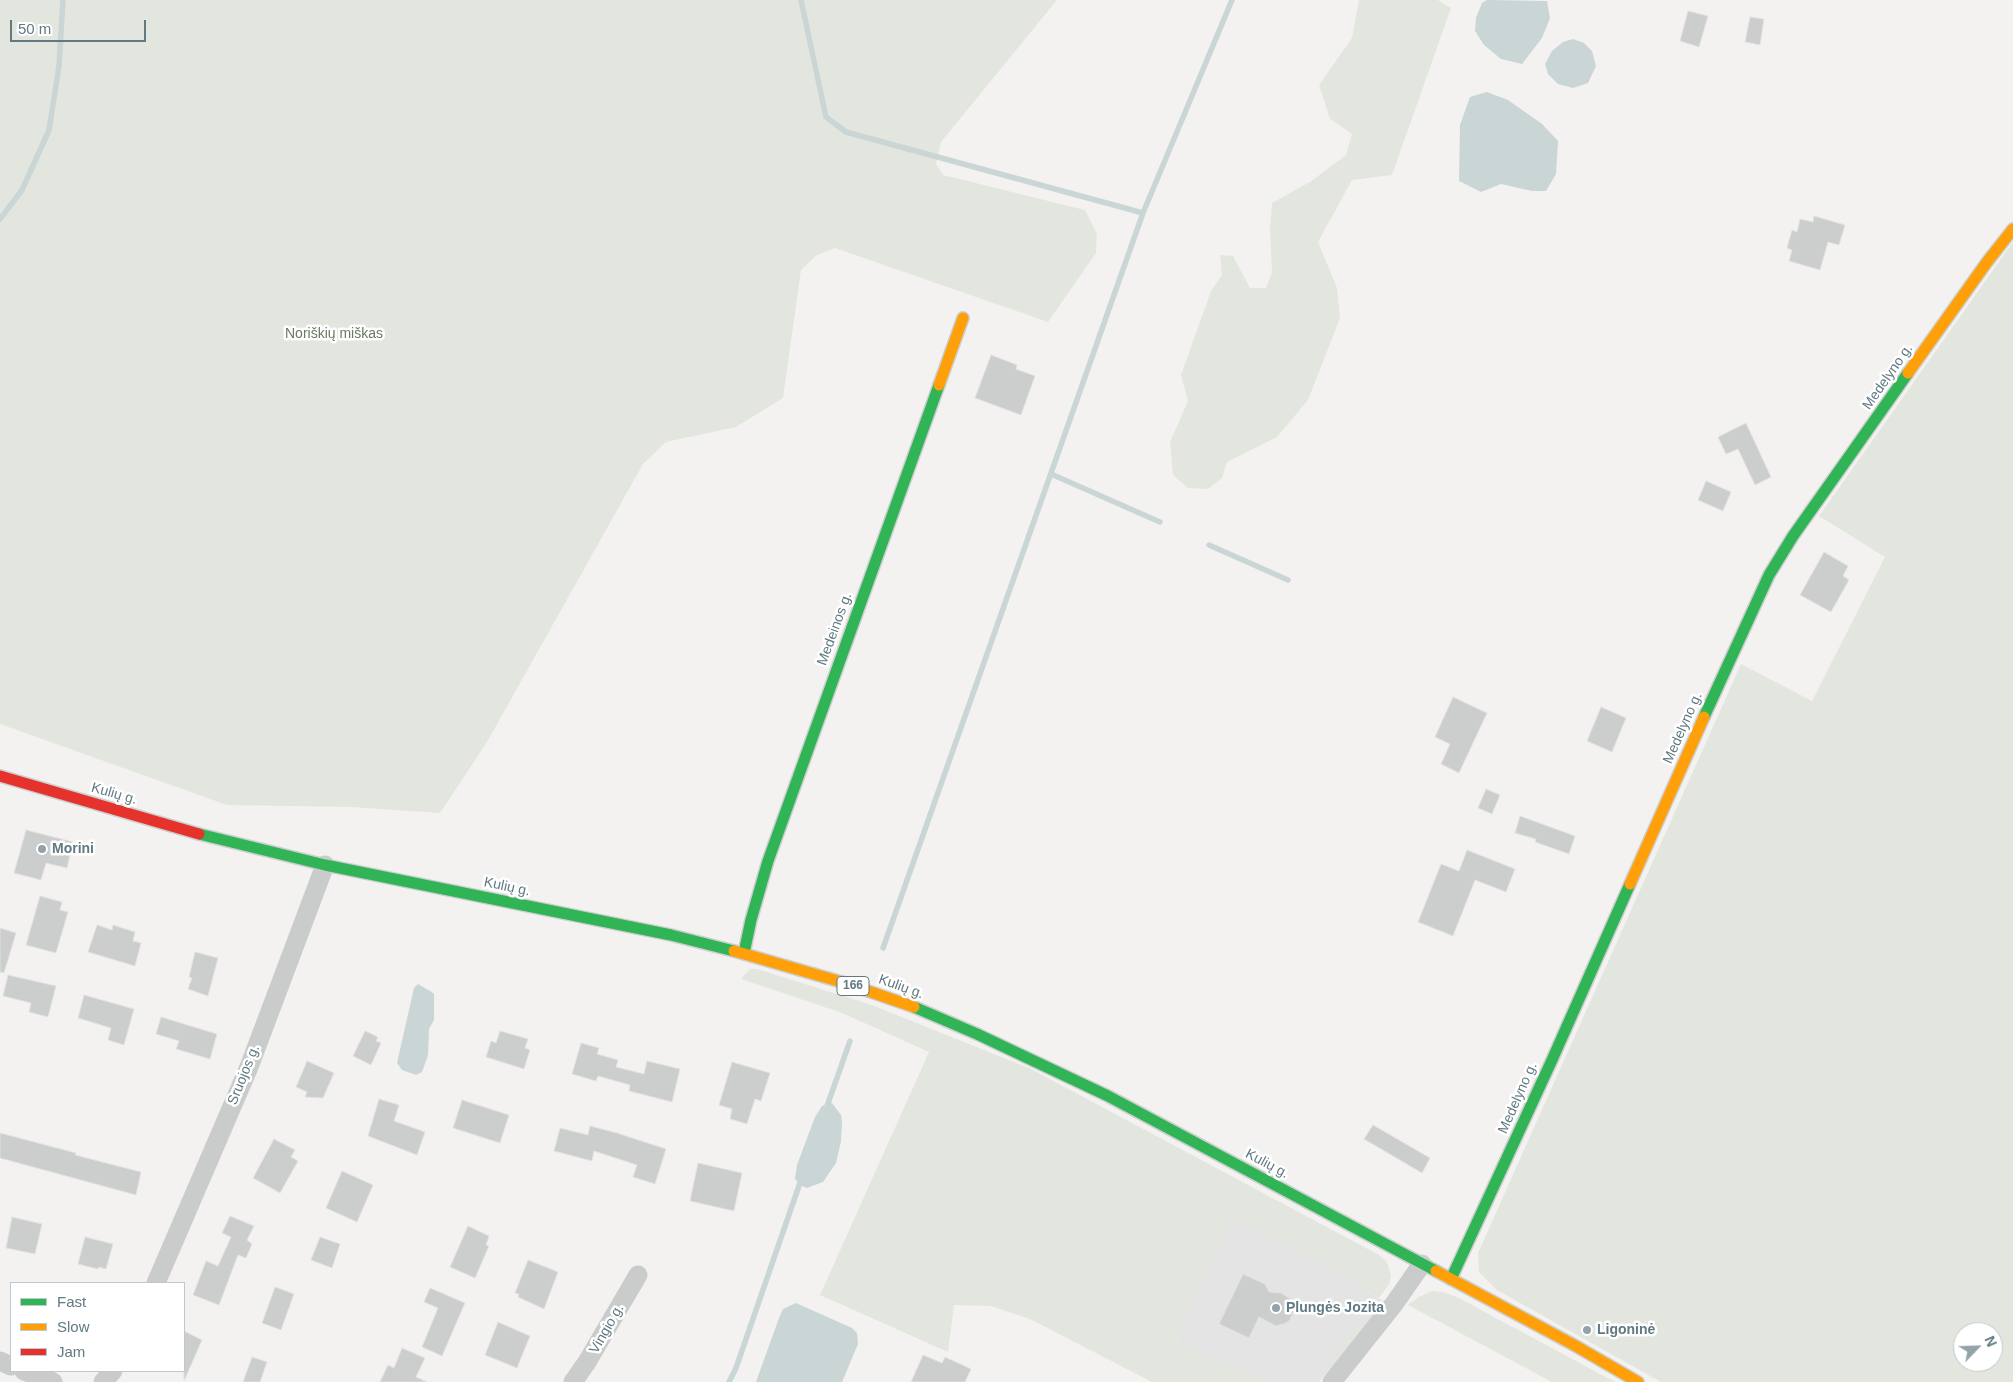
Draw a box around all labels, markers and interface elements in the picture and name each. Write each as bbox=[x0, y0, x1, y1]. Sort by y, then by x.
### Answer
scale bar bbox=[12, 10, 149, 42]
text: 50 m bbox=[18, 20, 51, 37]
park label: Noriškių miškas bbox=[285, 326, 383, 342]
street label: Medelyno g. bbox=[1859, 341, 1917, 413]
street label: Medeinos g. bbox=[814, 590, 856, 668]
street label: Medelyno g. bbox=[1660, 690, 1706, 766]
street label: Kulių g. bbox=[89, 779, 139, 809]
place label: Morini bbox=[52, 841, 94, 857]
marker: Morini bbox=[36, 843, 48, 855]
street label: Kulių g. bbox=[482, 874, 532, 900]
street label: Kulių g. bbox=[876, 971, 926, 1003]
road number: 166 bbox=[837, 976, 869, 996]
street label: Sruojos g. bbox=[224, 1043, 264, 1107]
street label: Medelyno g. bbox=[1495, 1060, 1541, 1136]
street label: Kulių g. bbox=[1242, 1146, 1292, 1182]
legend bbox=[10, 1282, 185, 1372]
text: Fast bbox=[57, 1293, 86, 1310]
place label: Plungės Jozita bbox=[1286, 1300, 1384, 1316]
street label: Vingio g. bbox=[586, 1301, 628, 1357]
marker: Plungės Jozita bbox=[1270, 1302, 1282, 1314]
text: Slow bbox=[57, 1318, 90, 1335]
place label: Ligoninė bbox=[1597, 1322, 1655, 1338]
north arrow bbox=[1953, 1322, 2003, 1372]
marker: Ligoninė bbox=[1581, 1324, 1593, 1336]
text: N bbox=[1981, 1333, 2000, 1349]
text: Jam bbox=[57, 1343, 85, 1360]

